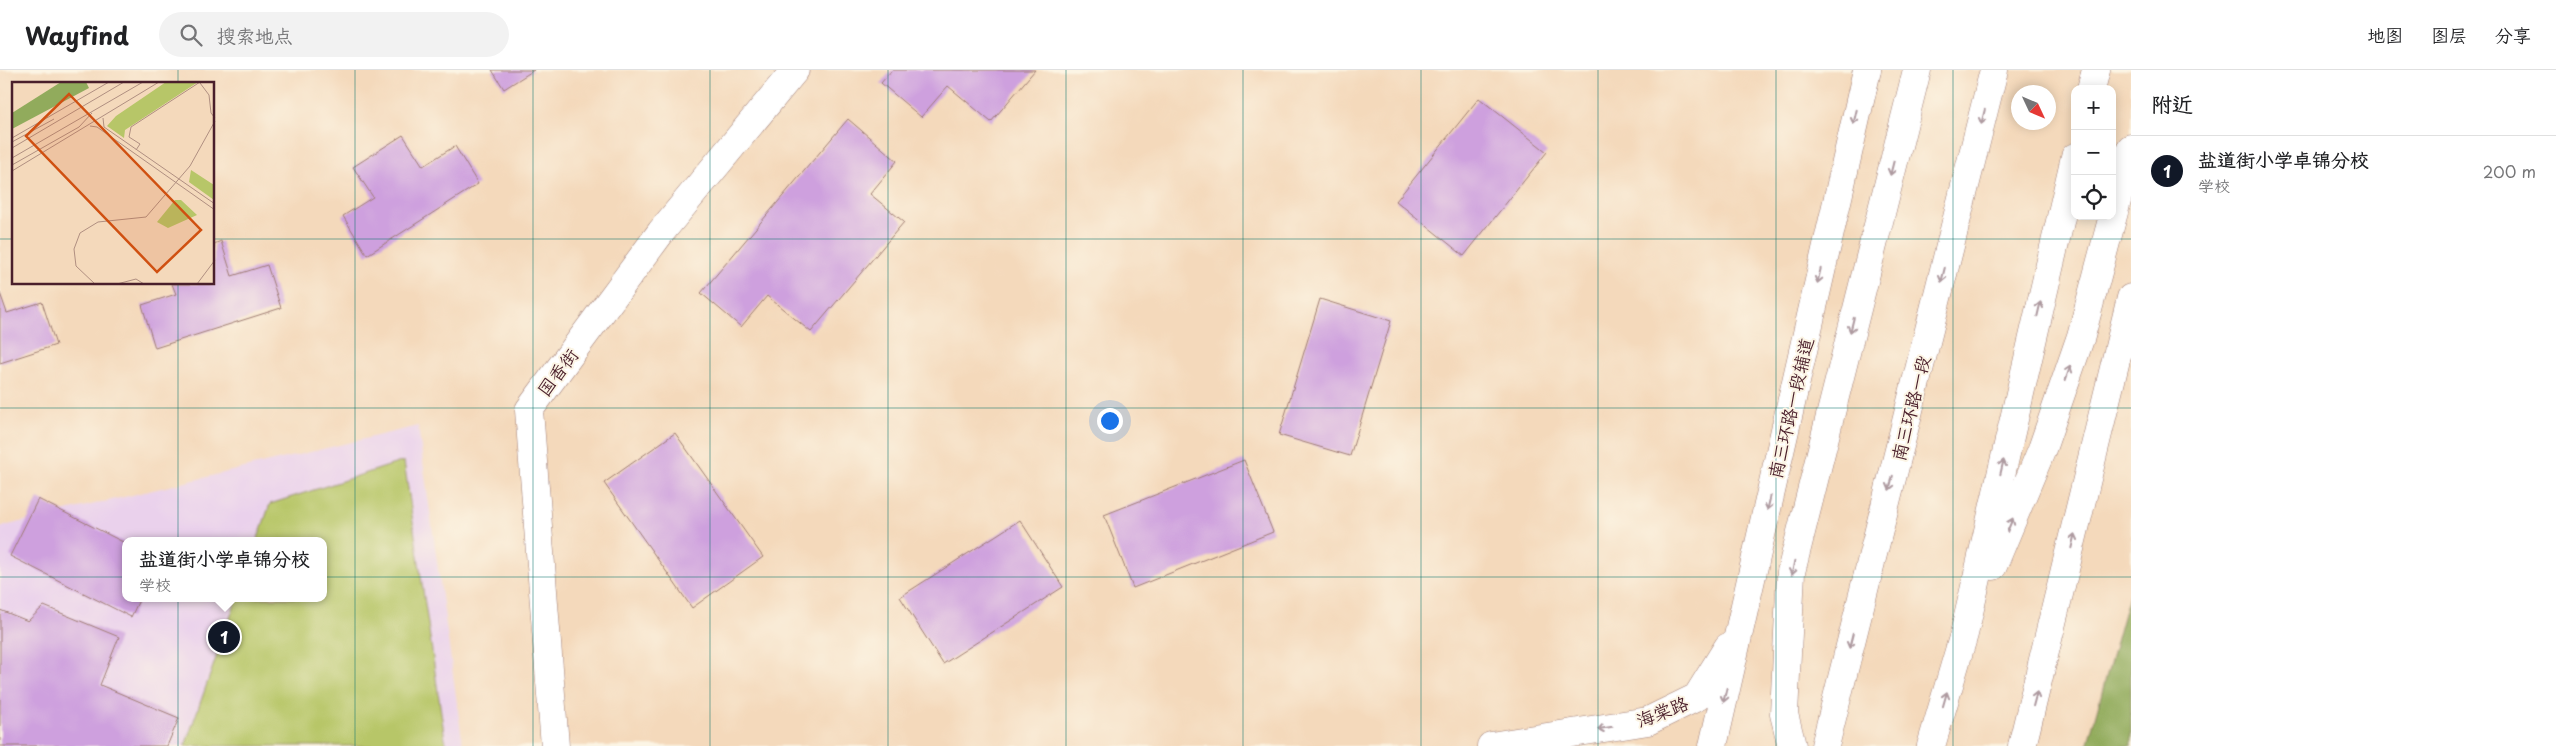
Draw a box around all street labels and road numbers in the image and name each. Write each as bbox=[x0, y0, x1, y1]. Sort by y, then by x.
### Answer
street label: 南三环路一段辅道 bbox=[1761, 335, 1819, 481]
street label: 国香街 bbox=[530, 342, 584, 402]
street label: 南三环路一段 bbox=[1884, 352, 1936, 464]
street label: 海棠路 bbox=[1632, 689, 1692, 733]

